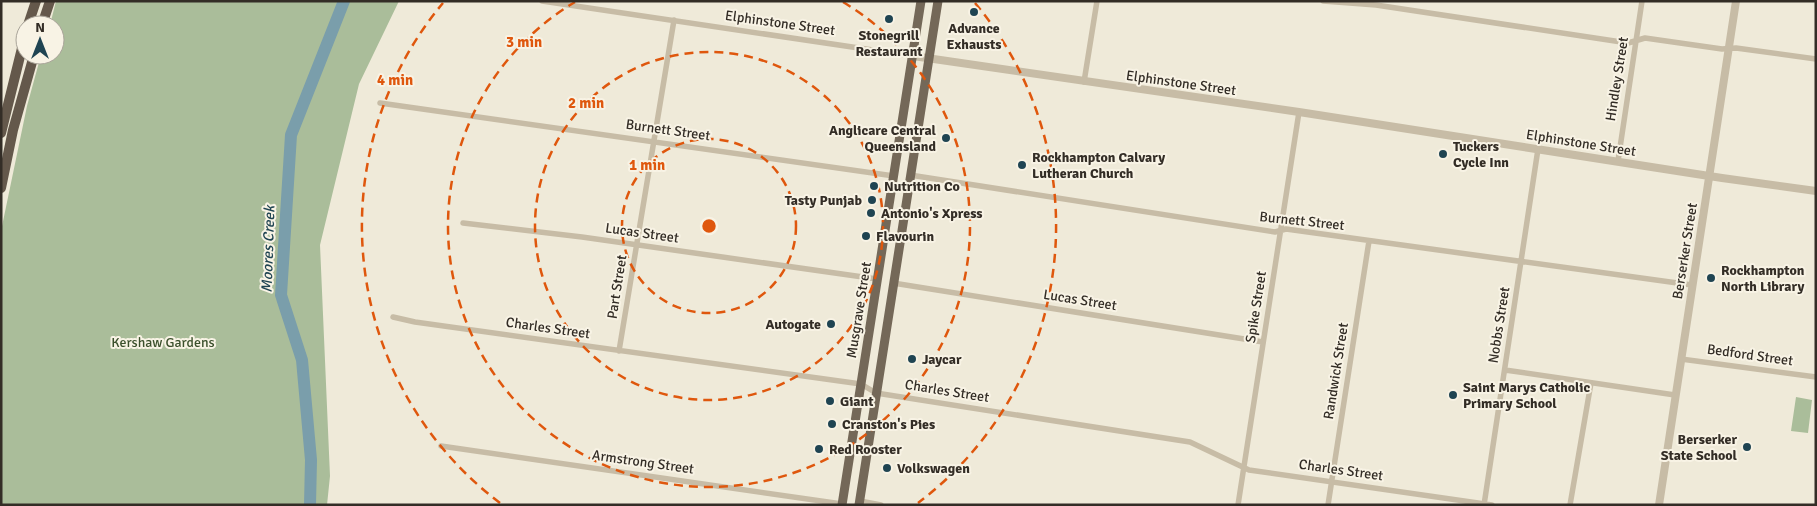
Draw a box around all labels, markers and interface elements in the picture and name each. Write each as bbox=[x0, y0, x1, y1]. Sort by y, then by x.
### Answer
marker: Advance Exhausts bbox=[968, 6, 980, 18]
street label: Elphinstone Street bbox=[724, 7, 836, 39]
marker: Stonegrill Restaurant bbox=[883, 13, 895, 25]
north arrow bbox=[15, 15, 65, 65]
text: N bbox=[35, 19, 45, 36]
place label: Advance Exhausts bbox=[947, 20, 1001, 53]
place label: Stonegrill Restaurant bbox=[855, 27, 923, 60]
text: 3 min bbox=[506, 33, 542, 51]
street label: Hindley Street bbox=[1602, 36, 1632, 122]
street label: Elphinstone Street bbox=[1125, 67, 1237, 99]
text: 4 min bbox=[377, 71, 413, 89]
text: 2 min bbox=[568, 94, 604, 112]
street label: Burnett Street bbox=[625, 116, 712, 144]
place label: Anglicare Central Queensland bbox=[829, 122, 937, 155]
street label: Elphinstone Street bbox=[1525, 126, 1637, 160]
marker: Anglicare Central Queensland bbox=[940, 132, 952, 144]
place label: Tuckers Cycle Inn bbox=[1453, 138, 1509, 171]
marker: Tuckers Cycle Inn bbox=[1437, 148, 1449, 160]
place label: Rockhampton Calvary Lutheran Church bbox=[1032, 149, 1165, 182]
text: 1 min bbox=[629, 156, 665, 174]
marker: Rockhampton Calvary Lutheran Church bbox=[1016, 159, 1028, 171]
place label: Nutrition Co bbox=[884, 178, 960, 195]
marker: Nutrition Co bbox=[868, 180, 880, 192]
place label: Tasty Punjab bbox=[785, 192, 863, 209]
marker: Tasty Punjab bbox=[866, 194, 878, 206]
street label: Berserker Street bbox=[1669, 201, 1701, 300]
water label: Moores Creek bbox=[257, 204, 279, 293]
place label: Antonio's Xpress bbox=[881, 205, 983, 222]
marker: Antonio's Xpress bbox=[865, 207, 877, 219]
street label: Burnett Street bbox=[1259, 208, 1345, 234]
centre of rings bbox=[700, 217, 718, 235]
street label: Lucas Street bbox=[604, 219, 680, 247]
place label: Flavourin bbox=[876, 228, 934, 245]
marker: Flavourin bbox=[860, 230, 872, 242]
street label: Part Street bbox=[604, 254, 630, 320]
street label: Musgrave Street bbox=[843, 261, 875, 359]
place label: Rockhampton North Library bbox=[1721, 262, 1805, 295]
street label: Spike Street bbox=[1242, 270, 1270, 344]
marker: Rockhampton North Library bbox=[1705, 272, 1717, 284]
street label: Nobbs Street bbox=[1485, 285, 1513, 364]
street label: Lucas Street bbox=[1042, 286, 1118, 314]
street label: Charles Street bbox=[505, 314, 591, 342]
place label: Autogate bbox=[765, 316, 821, 333]
marker: Autogate bbox=[825, 318, 837, 330]
street label: Randwick Street bbox=[1320, 321, 1352, 421]
park label: Kershaw Gardens bbox=[111, 334, 215, 351]
street label: Bedford Street bbox=[1706, 341, 1794, 369]
place label: Jaycar bbox=[922, 351, 962, 368]
marker: Jaycar bbox=[906, 353, 918, 365]
street label: Charles Street bbox=[904, 376, 990, 406]
place label: Saint Marys Catholic Primary School bbox=[1463, 379, 1590, 412]
marker: Saint Marys Catholic Primary School bbox=[1447, 389, 1459, 401]
place label: Giant bbox=[840, 393, 874, 410]
marker: Giant bbox=[824, 395, 836, 407]
place label: Cranston's Pies bbox=[842, 416, 935, 433]
marker: Cranston's Pies bbox=[826, 418, 838, 430]
place label: Berserker State School bbox=[1661, 431, 1738, 464]
place label: Red Rooster bbox=[829, 441, 902, 458]
marker: Berserker State School bbox=[1741, 441, 1753, 453]
marker: Red Rooster bbox=[813, 443, 825, 455]
street label: Armstrong Street bbox=[591, 446, 695, 478]
street label: Charles Street bbox=[1298, 456, 1384, 484]
place label: Volkswagen bbox=[897, 460, 970, 477]
marker: Volkswagen bbox=[881, 462, 893, 474]

